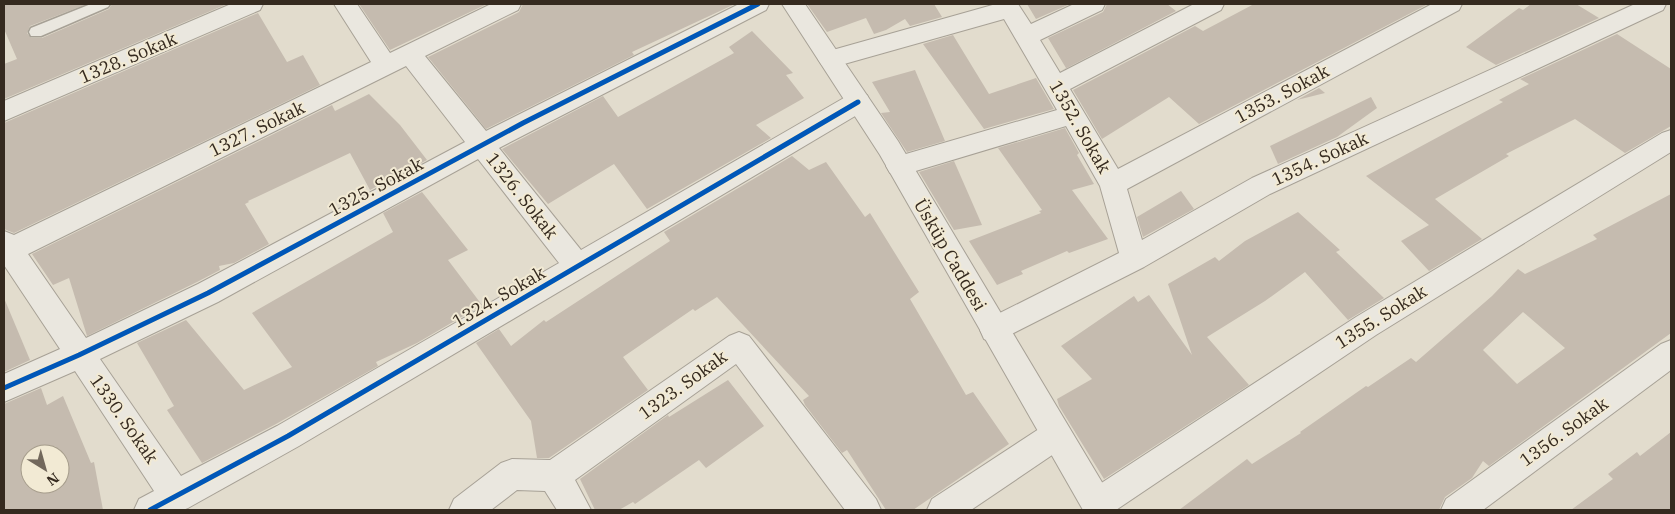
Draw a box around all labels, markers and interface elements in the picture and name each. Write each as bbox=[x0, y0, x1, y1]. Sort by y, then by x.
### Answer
street label: 1328. Sokak bbox=[76, 26, 181, 88]
street label: 1353. Sokak bbox=[1231, 59, 1333, 128]
street label: 1352. Sokak bbox=[1045, 76, 1117, 178]
street label: 1327. Sokak bbox=[205, 95, 309, 162]
street label: 1354. Sokak bbox=[1268, 126, 1372, 191]
street label: 1326. Sokak bbox=[481, 148, 564, 244]
street label: 1325. Sokak bbox=[325, 152, 427, 221]
street label: Üsküp Caddesi bbox=[909, 195, 992, 315]
street label: 1324. Sokak bbox=[448, 260, 550, 332]
street label: 1355. Sokak bbox=[1331, 279, 1431, 354]
street label: 1323. Sokak bbox=[634, 345, 732, 424]
street label: 1330. Sokak bbox=[85, 370, 164, 468]
street label: 1356. Sokak bbox=[1515, 392, 1613, 471]
north arrow bbox=[20, 444, 70, 494]
text: N bbox=[43, 469, 63, 490]

